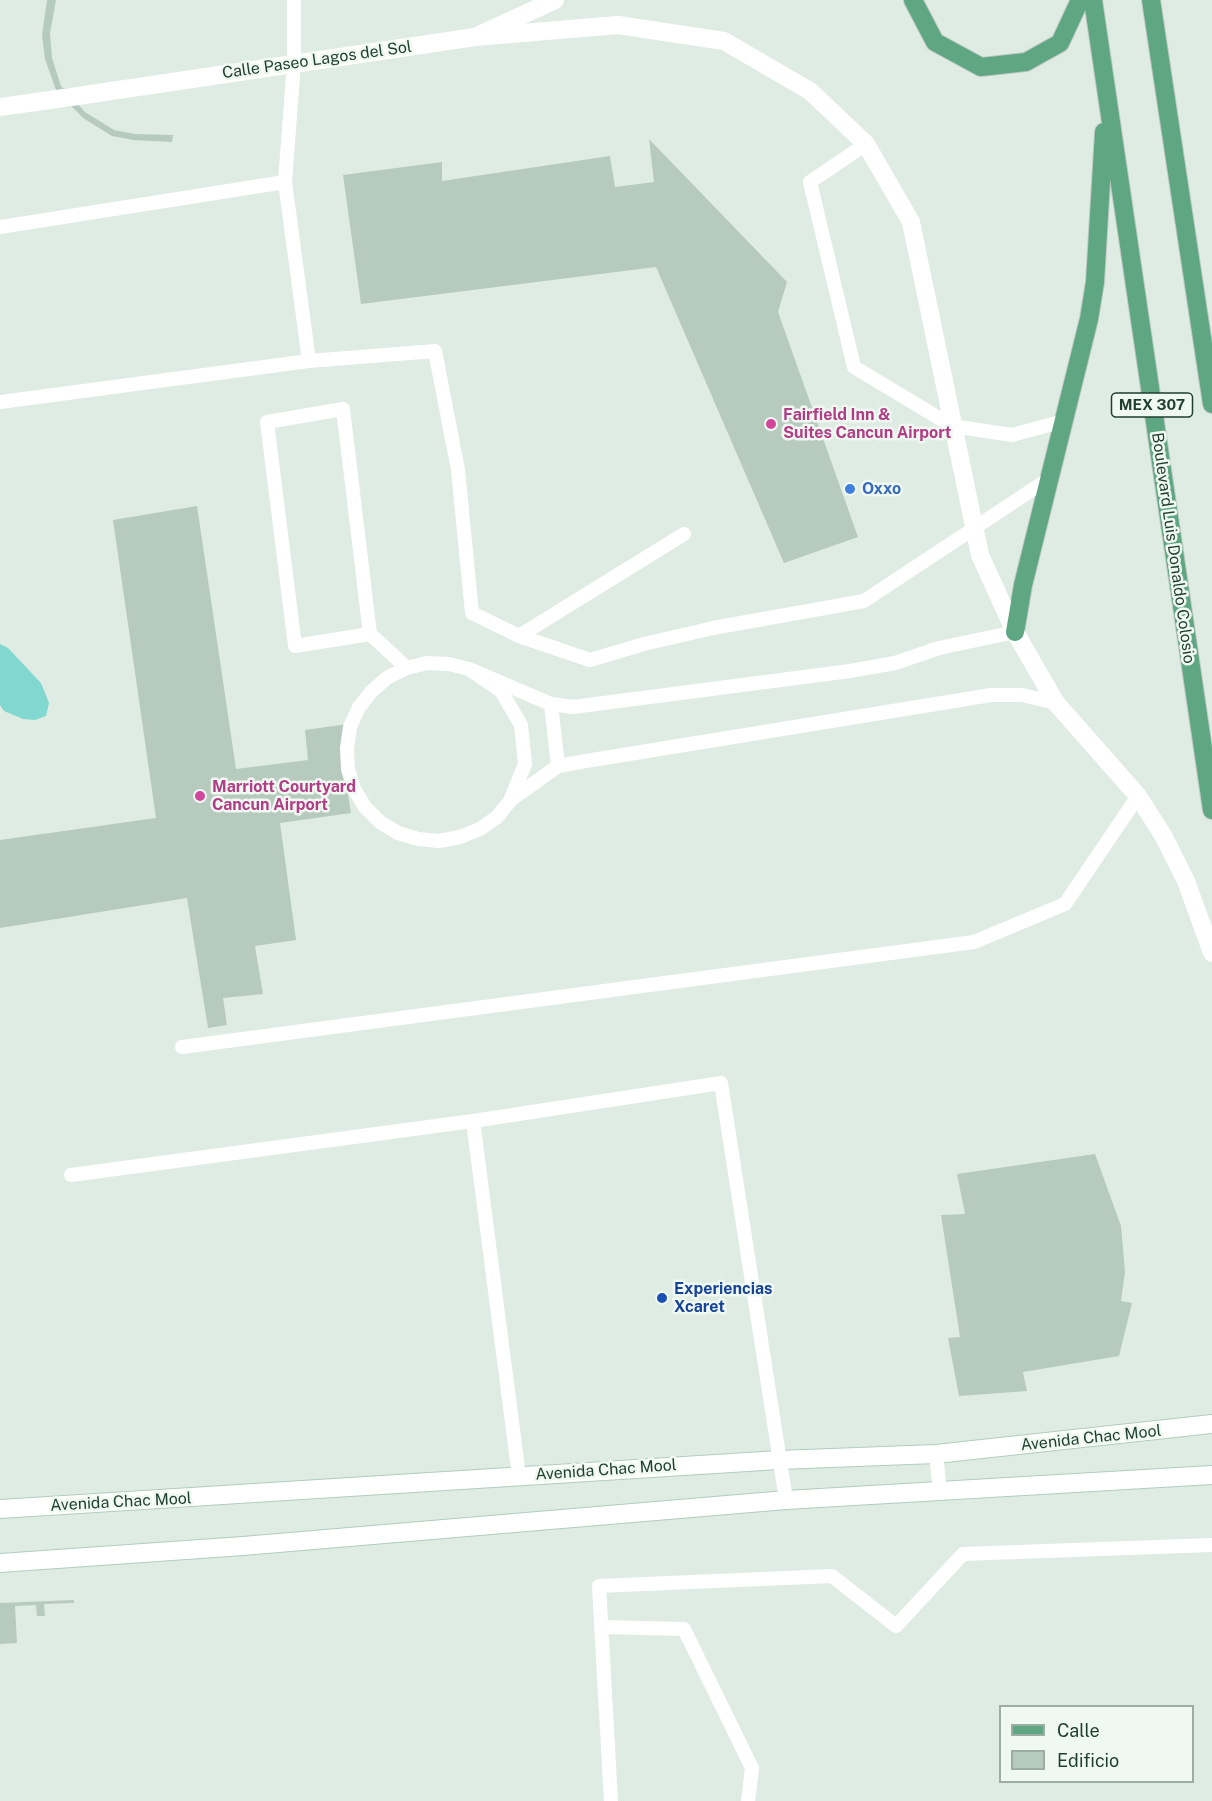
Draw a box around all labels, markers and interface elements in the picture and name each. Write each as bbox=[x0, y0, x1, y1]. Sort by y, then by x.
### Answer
street label: Calle Paseo Lagos del Sol bbox=[221, 37, 413, 83]
road number: MEX 307 bbox=[1112, 393, 1192, 417]
place label: Fairfield Inn & Suites Cancun Airport bbox=[783, 405, 951, 443]
marker: Fairfield Inn & Suites Cancun Airport bbox=[764, 417, 778, 431]
street label: Boulevard Luis Donaldo Colosio bbox=[1147, 431, 1199, 665]
place label: Oxxo bbox=[862, 479, 901, 499]
marker: Oxxo bbox=[843, 482, 857, 496]
place label: Marriott Courtyard Cancun Airport bbox=[212, 777, 356, 815]
marker: Marriott Courtyard Cancun Airport bbox=[193, 789, 207, 803]
place label: Experiencias Xcaret bbox=[674, 1279, 772, 1317]
marker: Experiencias Xcaret bbox=[655, 1291, 669, 1305]
street label: Avenida Chac Mool bbox=[1020, 1421, 1162, 1455]
street label: Avenida Chac Mool bbox=[535, 1455, 677, 1485]
street label: Avenida Chac Mool bbox=[50, 1489, 192, 1515]
legend bbox=[999, 1705, 1194, 1783]
text: Calle bbox=[1057, 1720, 1100, 1741]
text: Edificio bbox=[1057, 1750, 1119, 1771]

